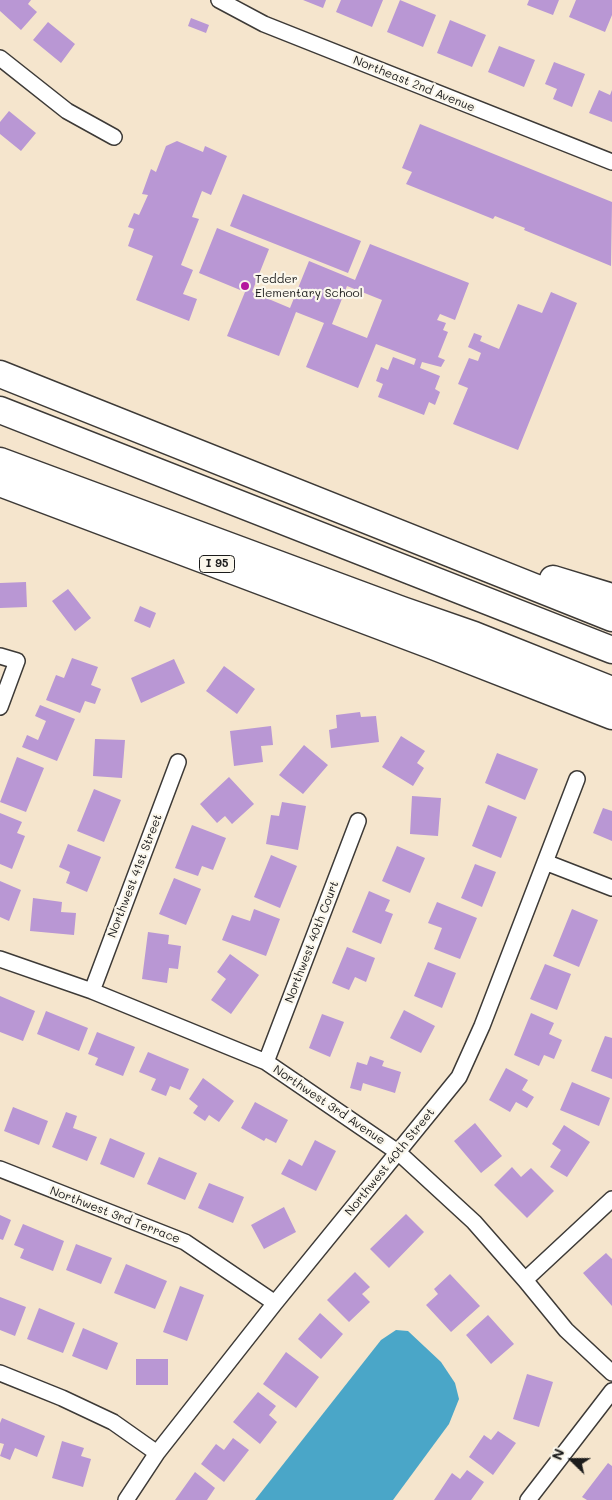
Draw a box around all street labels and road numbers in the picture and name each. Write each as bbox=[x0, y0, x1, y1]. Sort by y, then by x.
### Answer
street label: Northeast 2nd Avenue bbox=[351, 53, 477, 115]
road number: I 95 bbox=[200, 556, 234, 572]
street label: Northwest 41st Street bbox=[105, 812, 165, 940]
street label: Northwest 40th Court bbox=[282, 879, 342, 1005]
street label: Northwest 3rd Avenue bbox=[270, 1062, 388, 1148]
street label: Northwest 40th Street bbox=[342, 1105, 438, 1219]
street label: Northwest 3rd Terrace bbox=[48, 1183, 182, 1247]

